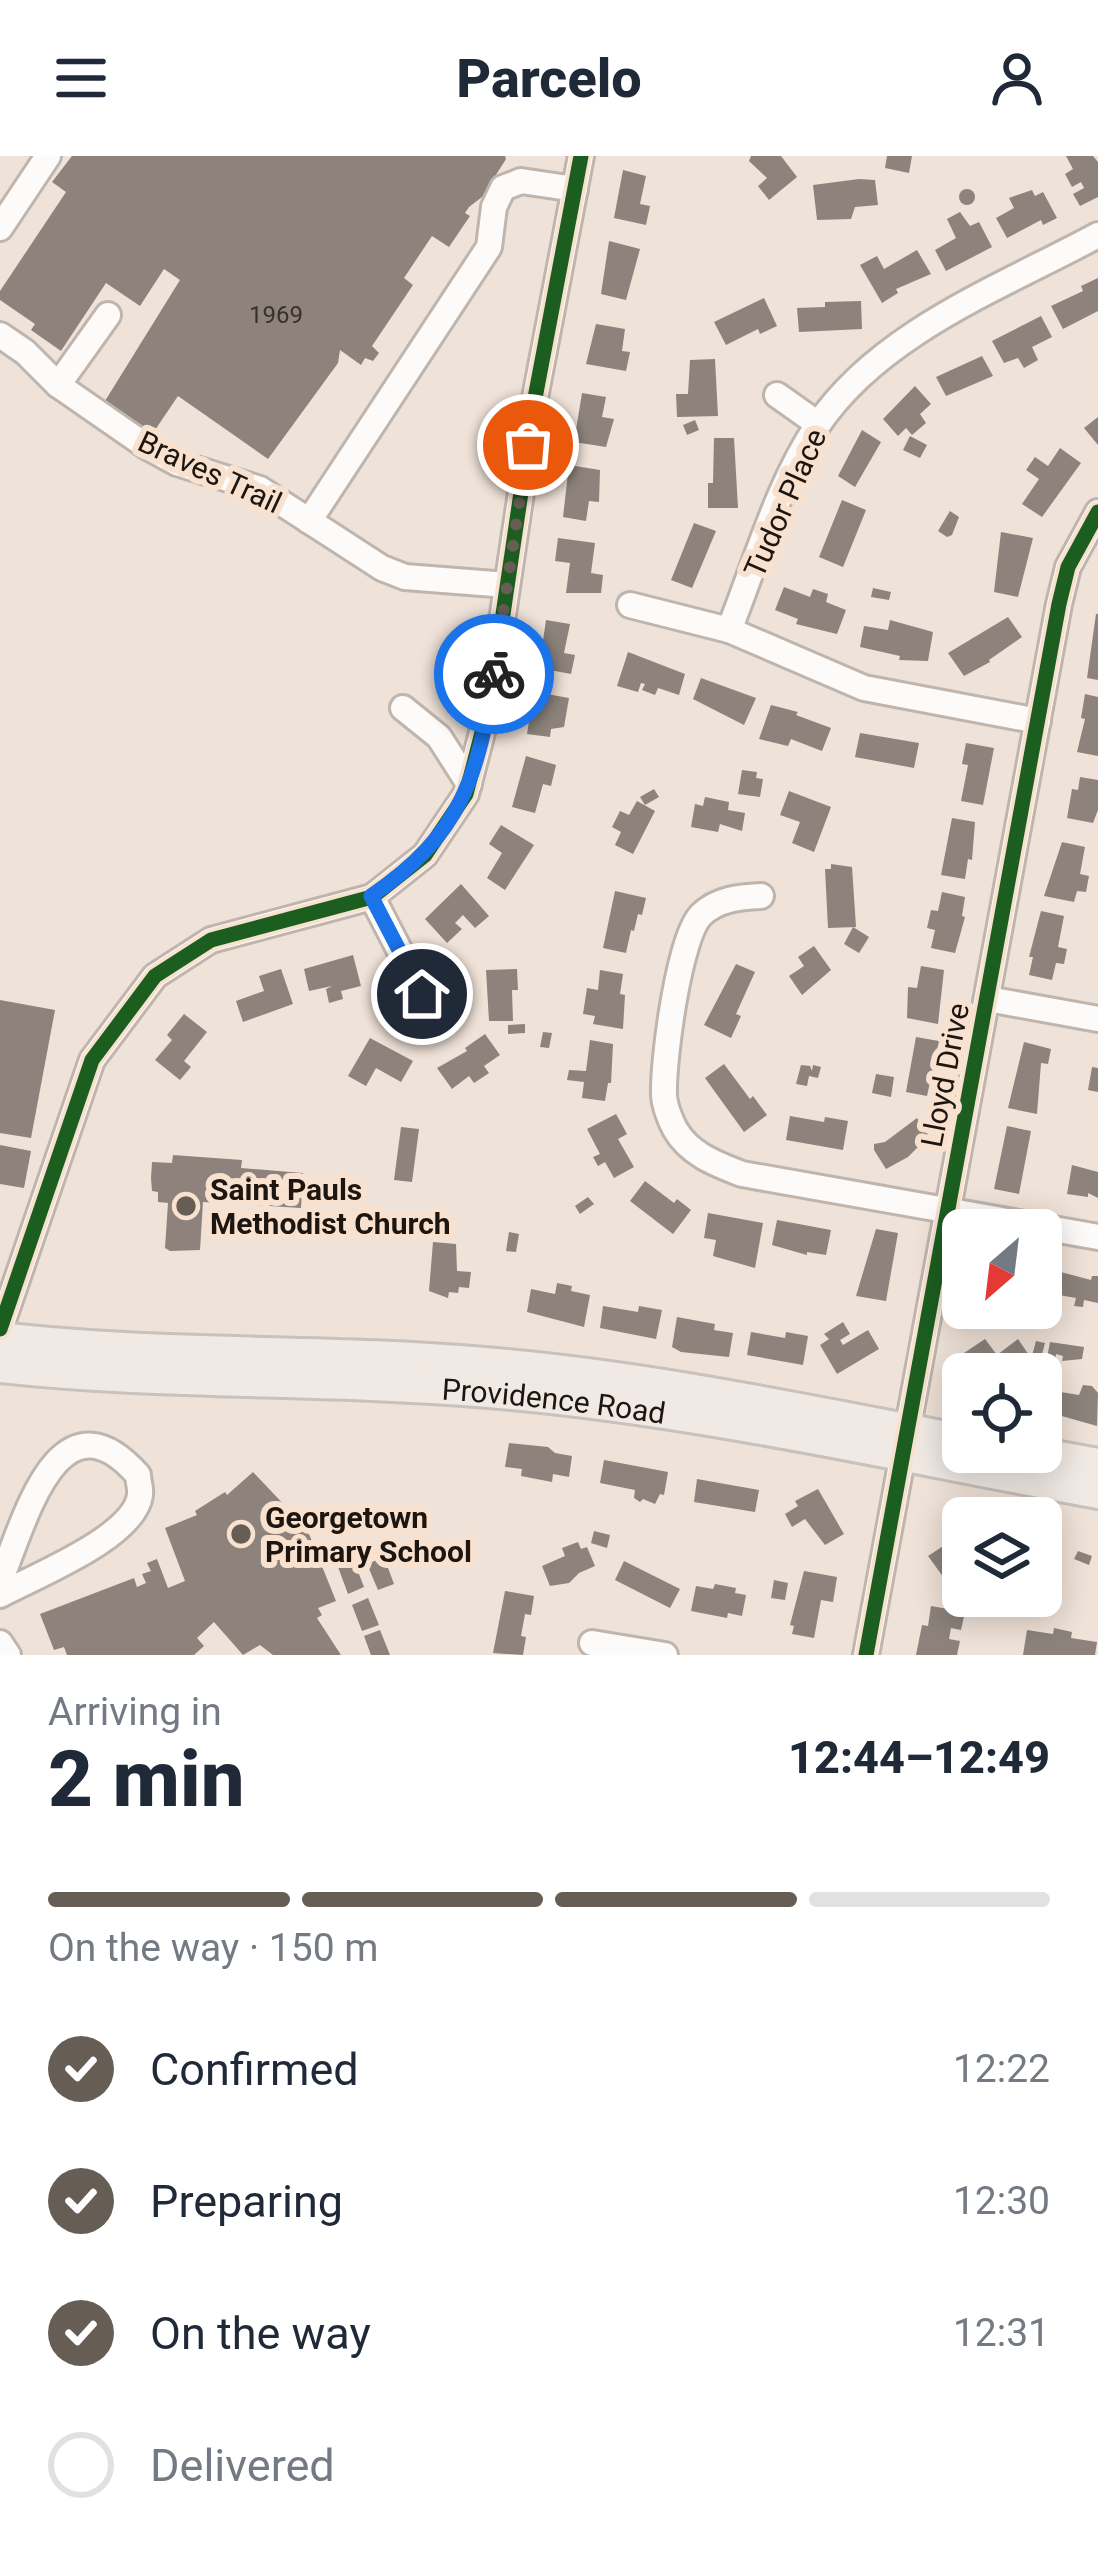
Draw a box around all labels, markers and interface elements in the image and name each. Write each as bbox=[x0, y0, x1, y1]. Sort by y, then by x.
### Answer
icon: menu bbox=[48, 45, 114, 111]
icon: person bbox=[984, 45, 1050, 111]
text: Parcelo bbox=[456, 47, 642, 110]
house number: 1969 bbox=[249, 301, 303, 329]
pin bbox=[477, 394, 579, 496]
icon: bag bbox=[495, 412, 561, 478]
street label: Tudor Place bbox=[737, 423, 833, 583]
street label: Braves Trail bbox=[133, 424, 287, 520]
courier bbox=[434, 614, 554, 734]
icon: bike bbox=[461, 641, 527, 707]
pin bbox=[371, 943, 473, 1045]
icon: home bbox=[389, 961, 455, 1027]
street label: Lloyd Drive bbox=[914, 1000, 976, 1150]
place label: Saint Pauls Methodist Church bbox=[210, 1172, 451, 1241]
marker: Saint Pauls Methodist Church bbox=[173, 1193, 199, 1219]
north arrow bbox=[942, 1209, 1062, 1329]
map controls bbox=[942, 1209, 1062, 1617]
button: locate bbox=[942, 1353, 1062, 1473]
street label: Providence Road bbox=[441, 1371, 668, 1430]
button: layers bbox=[942, 1497, 1062, 1617]
place label: Georgetown Primary School bbox=[265, 1500, 472, 1569]
marker: Georgetown Primary School bbox=[228, 1521, 254, 1547]
text: Arriving in bbox=[48, 1689, 222, 1735]
text: 12:44–12:49 bbox=[788, 1731, 1050, 1784]
text: 2 min bbox=[48, 1734, 245, 1825]
text: On the way · 150 m bbox=[48, 1925, 379, 1971]
icon: check bbox=[48, 2036, 114, 2102]
text: Confirmed bbox=[150, 2043, 359, 2096]
text: 12:22 bbox=[953, 2046, 1050, 2092]
icon: check bbox=[48, 2168, 114, 2234]
text: Preparing bbox=[150, 2175, 343, 2228]
text: 12:30 bbox=[953, 2178, 1050, 2224]
icon: check bbox=[48, 2300, 114, 2366]
text: On the way bbox=[150, 2307, 371, 2360]
text: 12:31 bbox=[953, 2310, 1050, 2356]
text: Delivered bbox=[150, 2439, 335, 2492]

